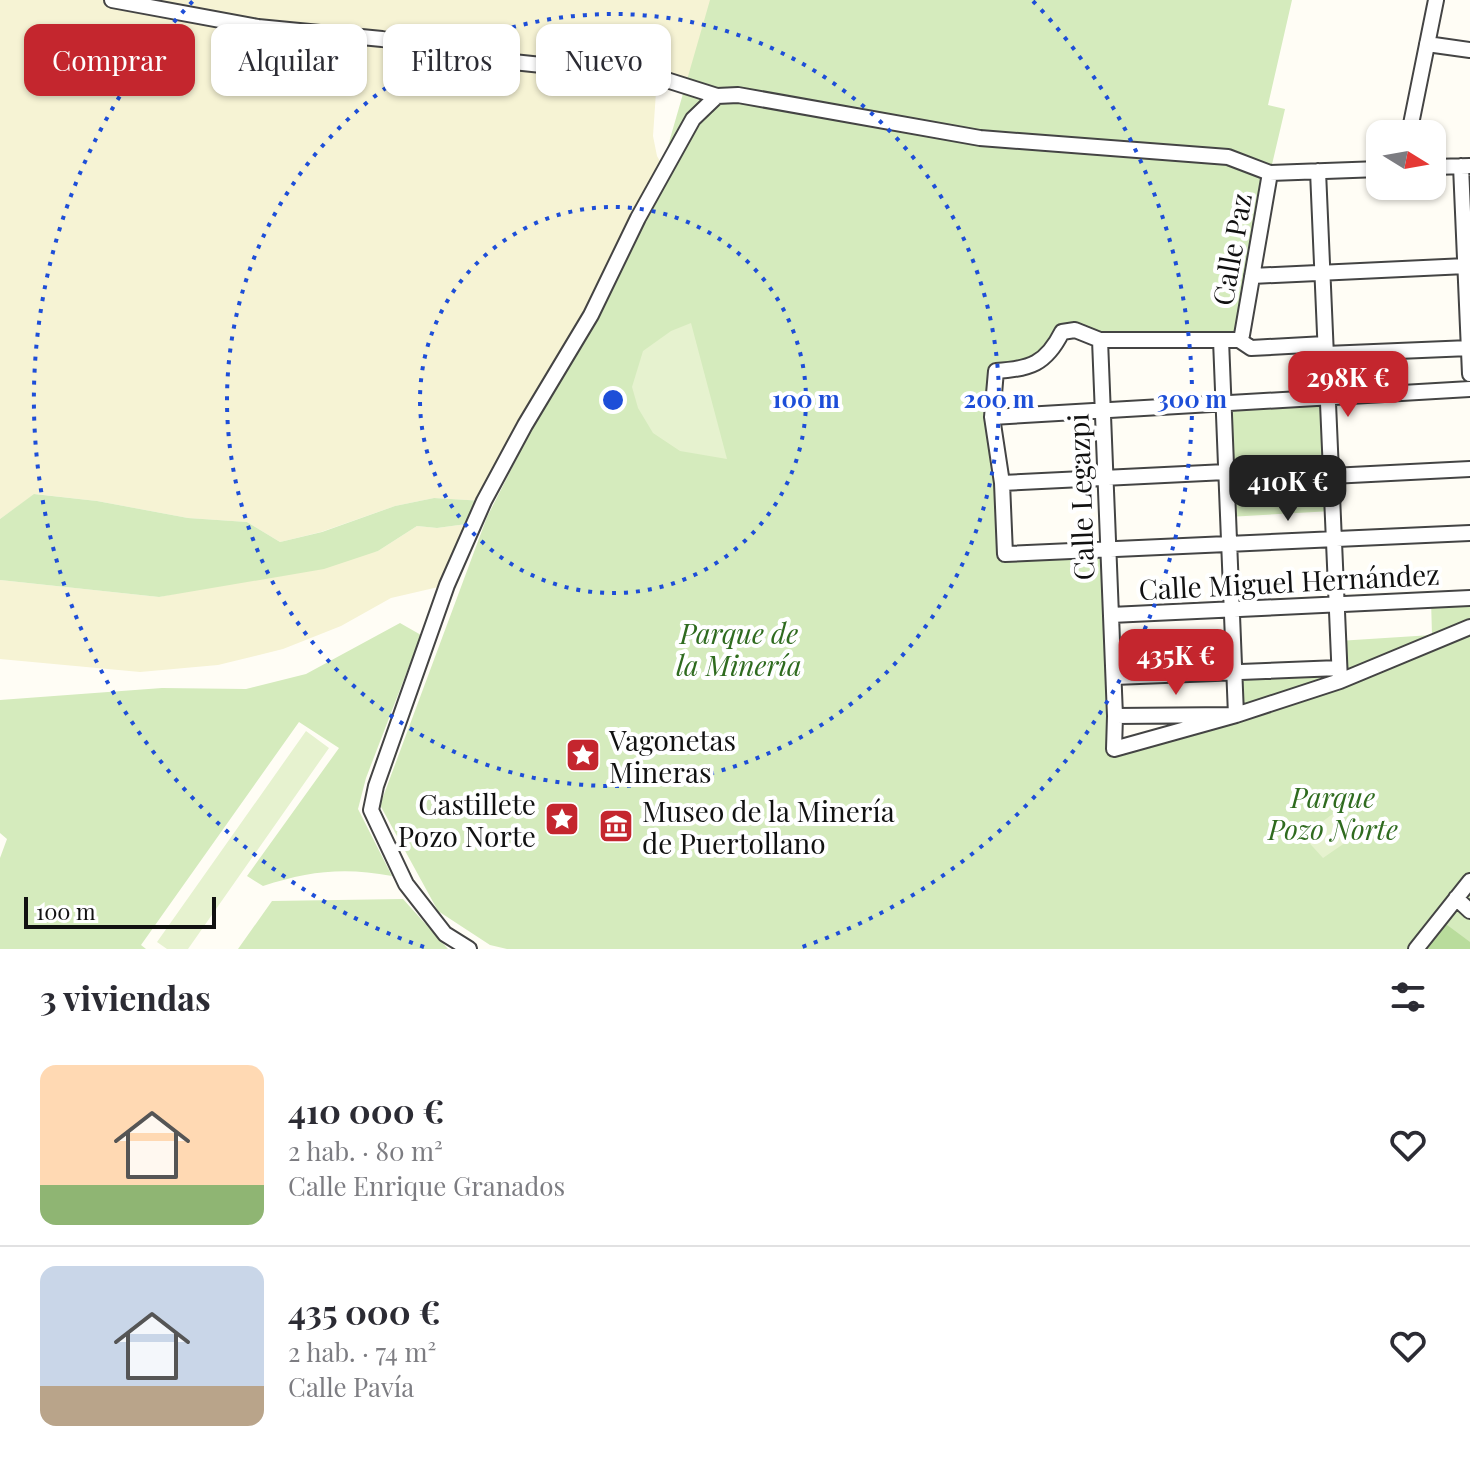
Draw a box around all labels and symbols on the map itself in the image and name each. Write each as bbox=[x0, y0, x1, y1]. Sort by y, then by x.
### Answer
north arrow bbox=[1366, 120, 1446, 200]
street label: Calle Paz bbox=[1203, 190, 1259, 308]
pin: 298K € bbox=[1283, 351, 1413, 419]
text: 100 m bbox=[772, 382, 840, 414]
text: 200 m bbox=[964, 382, 1035, 414]
text: 300 m bbox=[1157, 382, 1227, 414]
centre of rings bbox=[599, 386, 627, 414]
street label: Calle Legazpi bbox=[1059, 413, 1101, 581]
pin: 410K € bbox=[1223, 455, 1353, 523]
street label: Calle Miguel Hernández bbox=[1138, 555, 1440, 607]
park label: Parque de la Minería bbox=[676, 614, 802, 683]
pin: 435K € bbox=[1111, 629, 1241, 697]
place label: Vagonetas Mineras bbox=[608, 721, 736, 790]
place icon: Vagonetas Mineras bbox=[564, 736, 602, 774]
park label: Parque Pozo Norte bbox=[1267, 778, 1398, 847]
place label: Castillete Pozo Norte bbox=[398, 785, 536, 854]
place label: Museo de la Minería de Puertollano bbox=[642, 792, 895, 861]
place icon: Castillete Pozo Norte bbox=[543, 800, 581, 838]
museum icon: Museo de la Minería de Puertollano bbox=[597, 807, 635, 845]
scale bar bbox=[24, 893, 216, 929]

